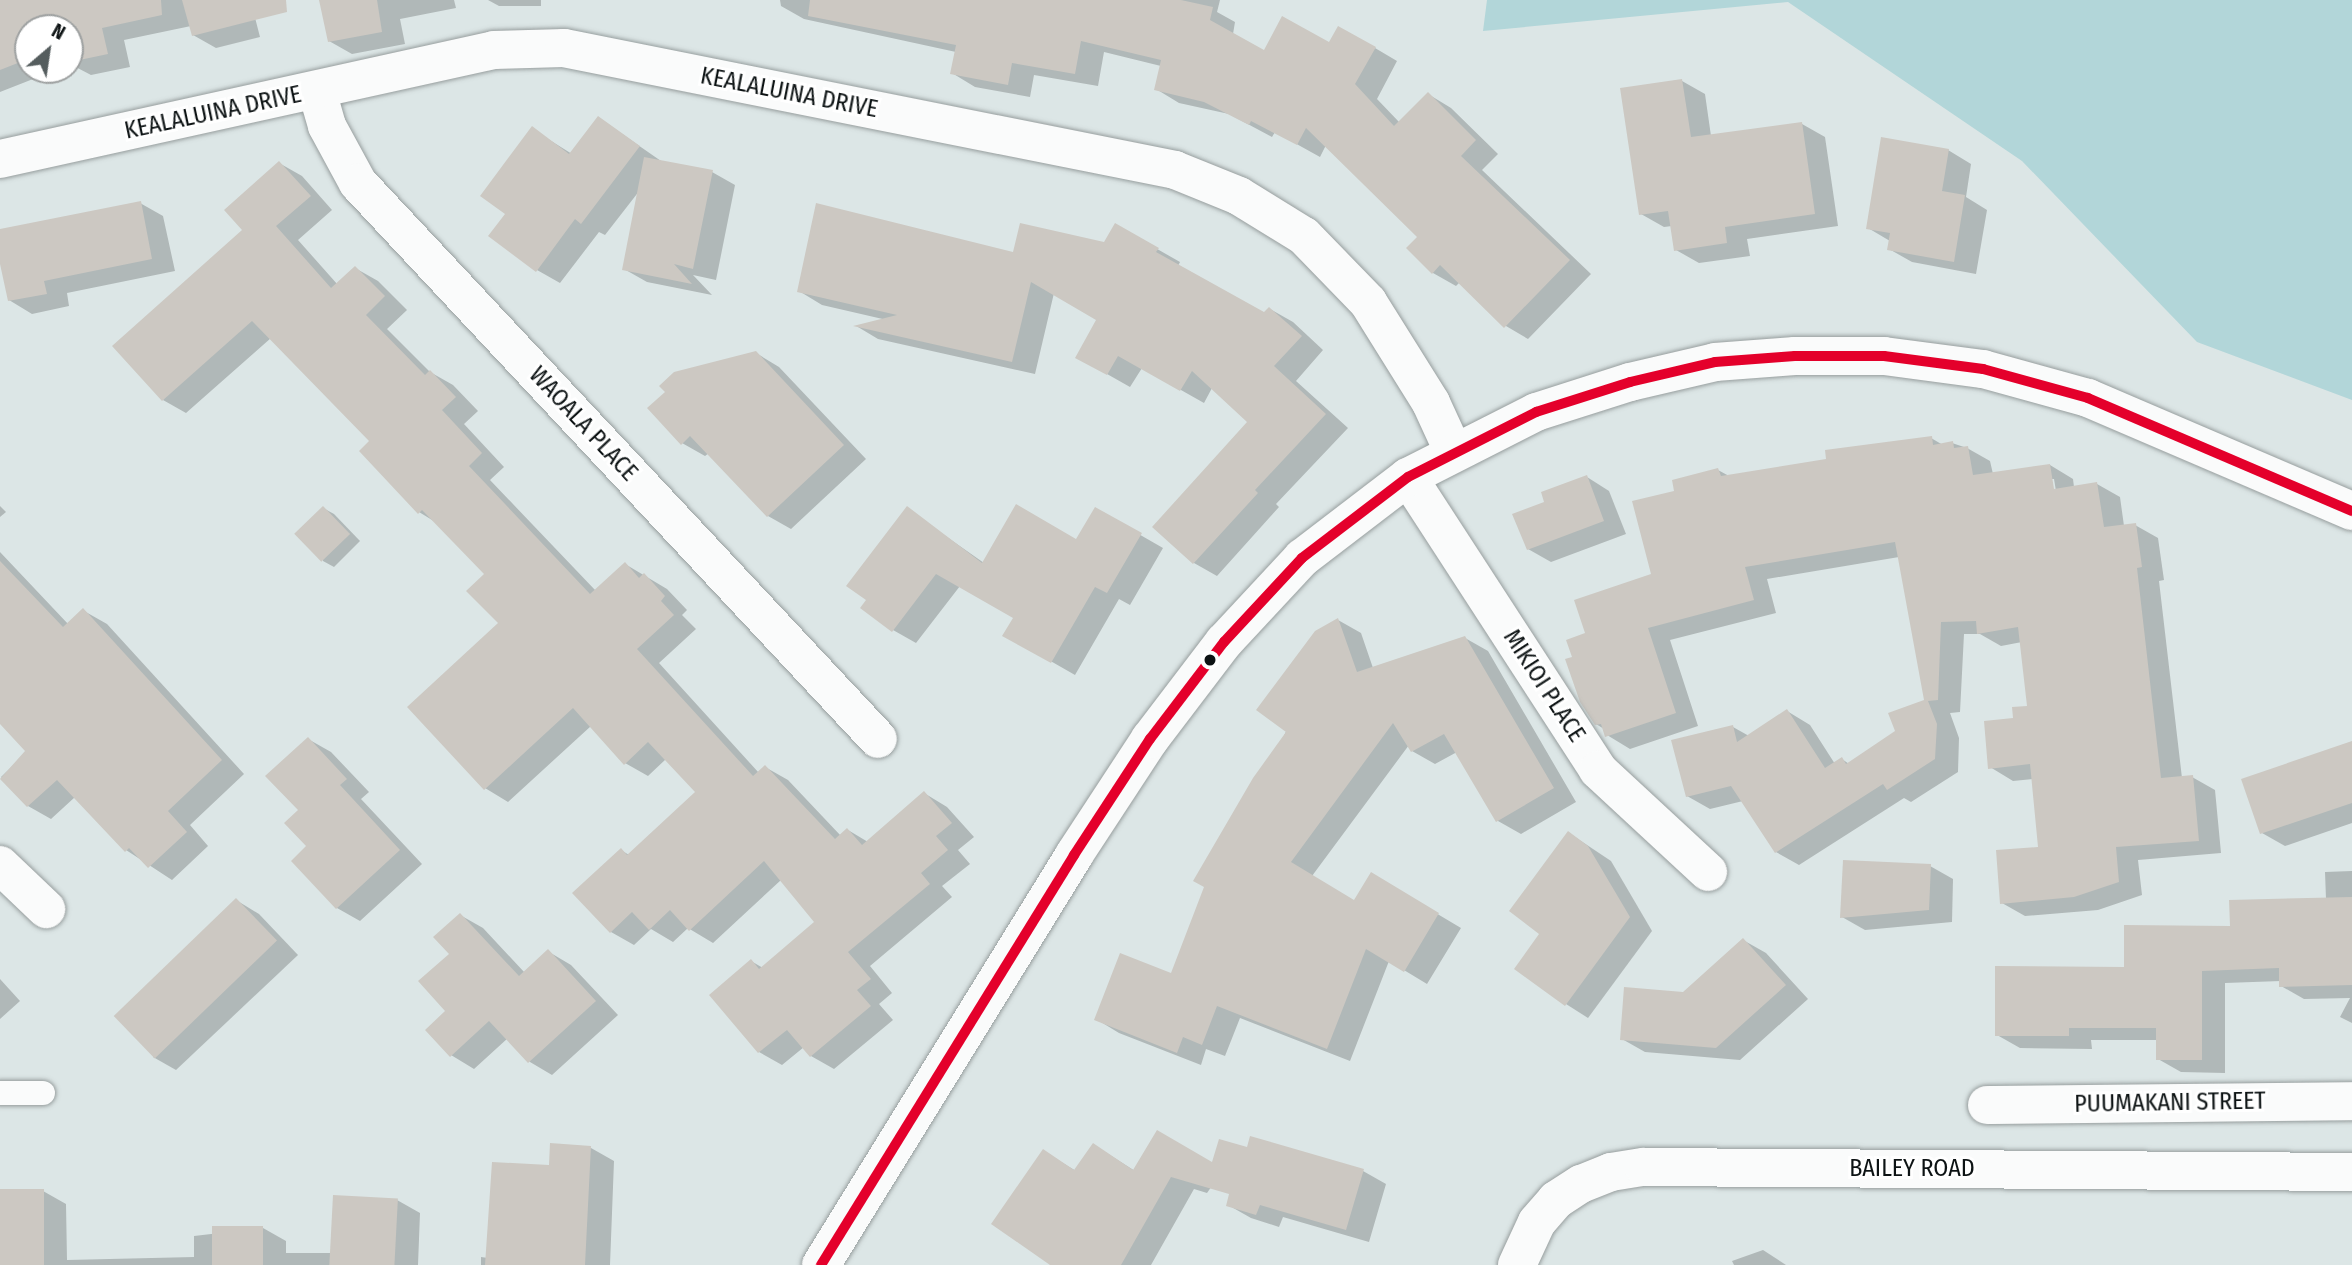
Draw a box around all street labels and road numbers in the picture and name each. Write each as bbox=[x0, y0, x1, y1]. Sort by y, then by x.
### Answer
street label: KEALALUINA DRIVE bbox=[698, 62, 880, 124]
street label: KEALALUINA DRIVE bbox=[122, 80, 304, 146]
street label: WAOALA PLACE bbox=[523, 361, 643, 487]
street label: MIKIOI PLACE bbox=[1497, 624, 1591, 748]
street label: PUUMAKANI STREET bbox=[2074, 1087, 2266, 1119]
street label: BAILEY ROAD bbox=[1849, 1155, 1975, 1183]

